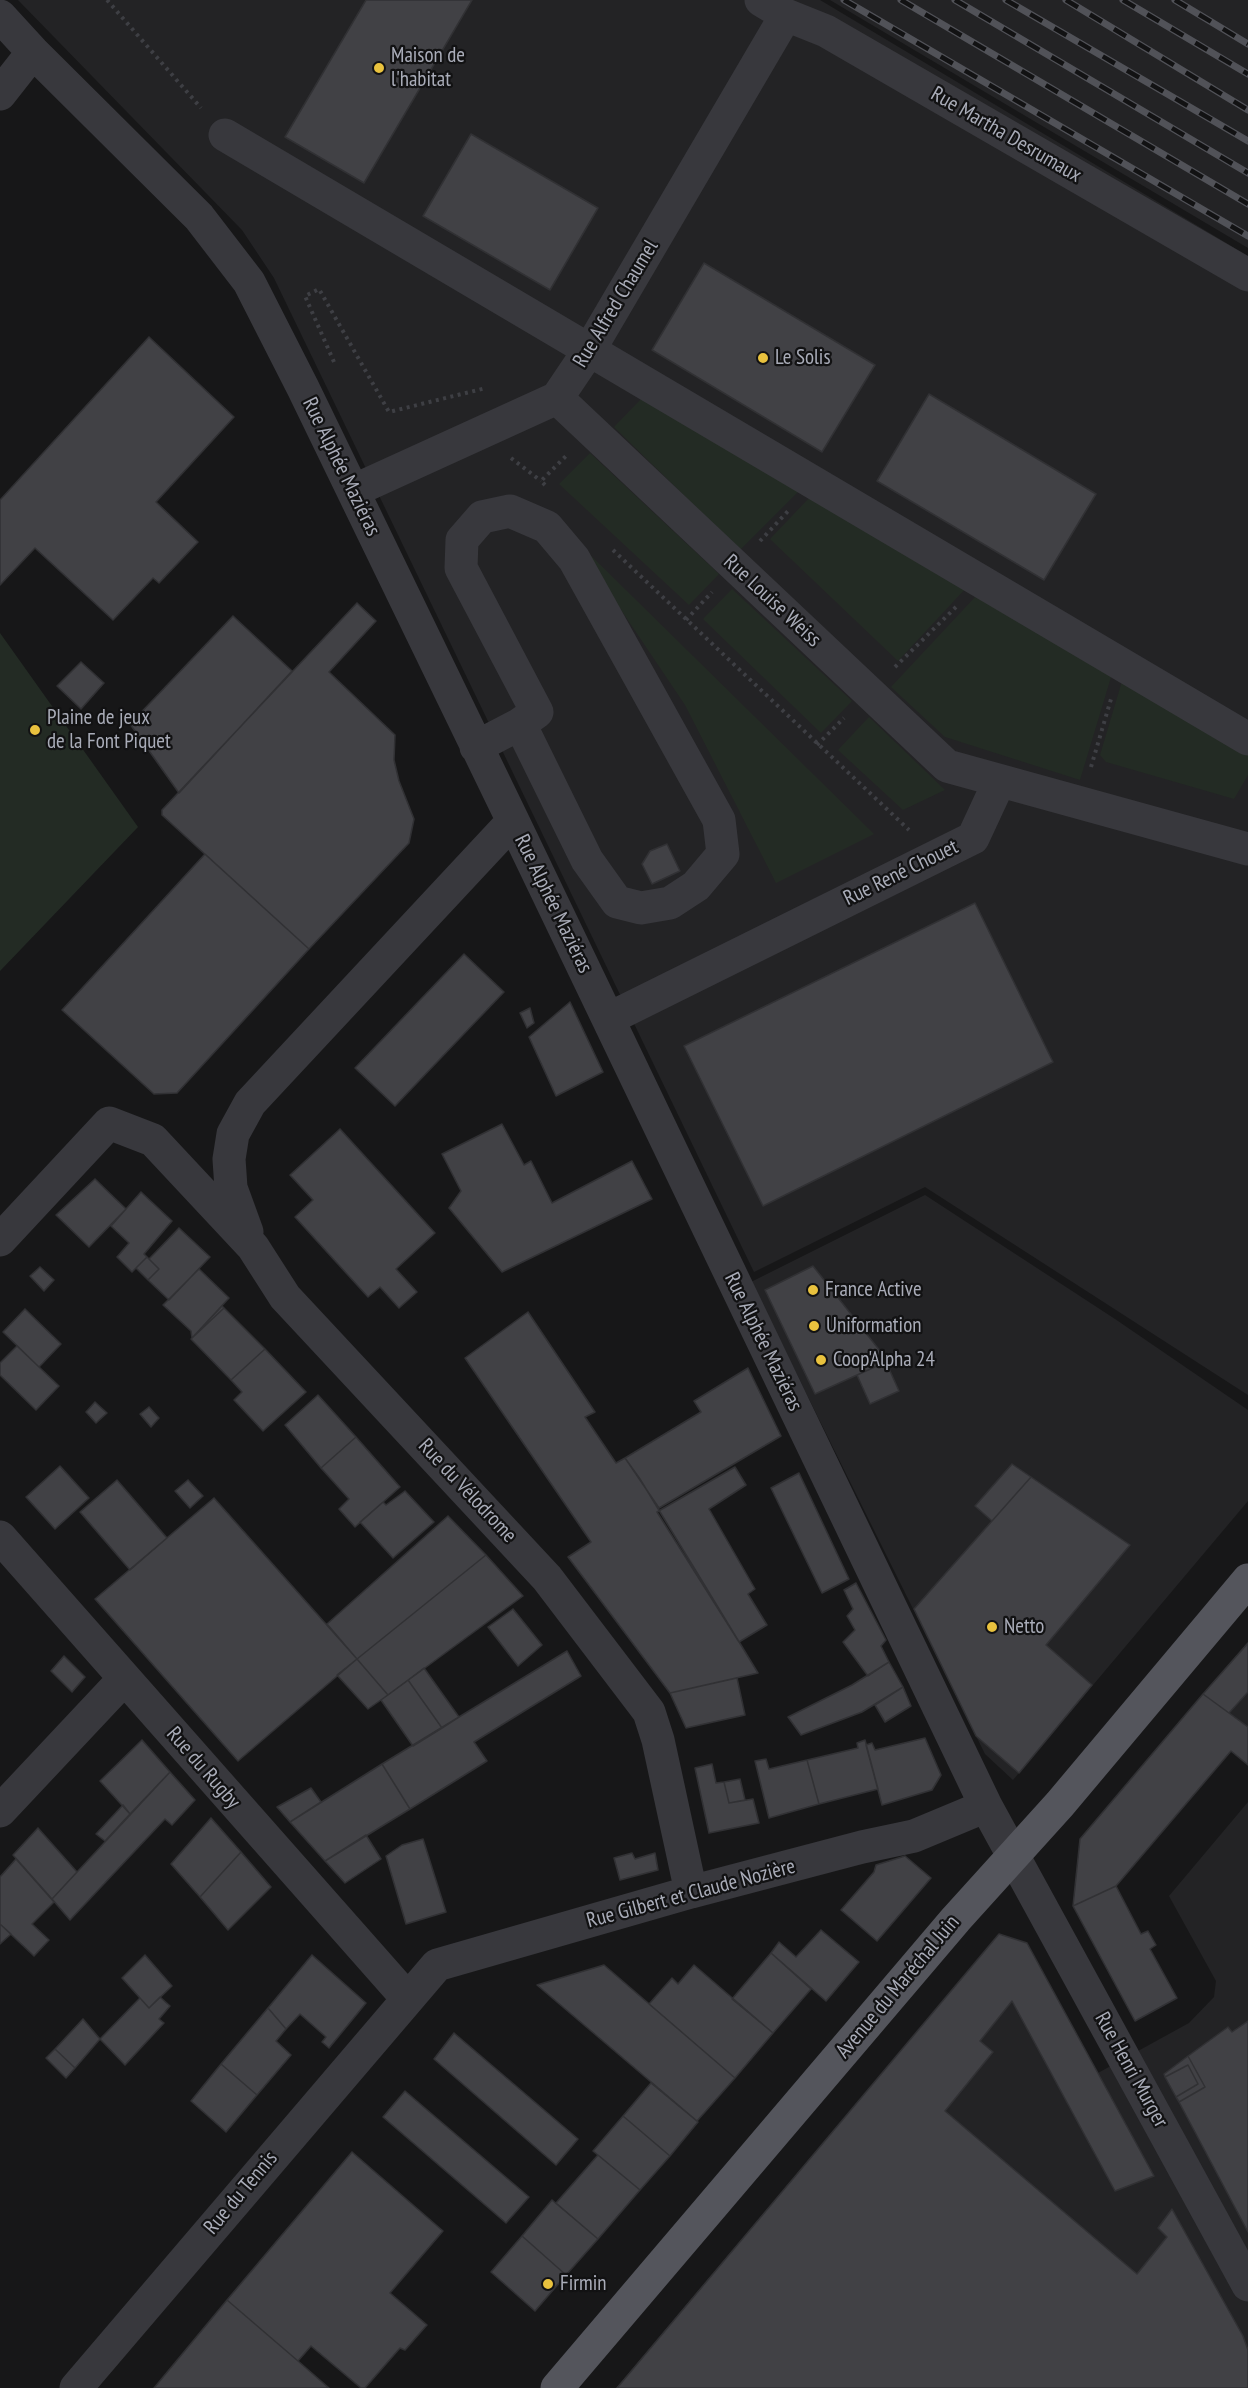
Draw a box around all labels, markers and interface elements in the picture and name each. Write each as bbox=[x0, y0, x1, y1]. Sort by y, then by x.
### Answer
place label: Maison de l'habitat bbox=[391, 43, 465, 93]
marker: Maison de l'habitat bbox=[372, 61, 386, 75]
street label: Rue Martha Desrumaux bbox=[926, 82, 1086, 188]
street label: Rue Alfred Chaumel bbox=[568, 236, 664, 372]
place label: Le Solis bbox=[775, 345, 831, 371]
marker: Le Solis bbox=[756, 351, 770, 365]
street label: Rue Alphée Maziéras bbox=[297, 394, 385, 540]
street label: Rue Louise Weiss bbox=[718, 550, 826, 652]
place label: Plaine de jeux de la Font Piquet bbox=[47, 705, 171, 755]
marker: Plaine de jeux de la Font Piquet bbox=[28, 723, 42, 737]
street label: Rue Alphée Maziéras bbox=[509, 831, 597, 977]
street label: Rue René Chouet bbox=[840, 834, 962, 912]
street label: Rue Alphée Maziéras bbox=[719, 1269, 807, 1415]
place label: France Active bbox=[825, 1277, 922, 1303]
marker: France Active bbox=[806, 1283, 820, 1297]
place label: Uniformation bbox=[826, 1313, 921, 1339]
marker: Uniformation bbox=[807, 1319, 821, 1333]
place label: Coop'Alpha 24 bbox=[833, 1347, 935, 1373]
marker: Coop'Alpha 24 bbox=[814, 1353, 828, 1367]
street label: Rue du Vélodrome bbox=[413, 1434, 521, 1548]
place label: Netto bbox=[1004, 1614, 1044, 1640]
marker: Netto bbox=[985, 1620, 999, 1634]
street label: Rue du Rugby bbox=[161, 1722, 245, 1814]
street label: Rue Gilbert et Claude Nozière bbox=[584, 1854, 798, 1934]
street label: Avenue du Maréchal Juin bbox=[831, 1910, 965, 2064]
street label: Rue Henri Murger bbox=[1089, 2008, 1173, 2132]
street label: Rue du Tennis bbox=[199, 2146, 283, 2240]
place label: Firmin bbox=[560, 2271, 606, 2297]
marker: Firmin bbox=[541, 2277, 555, 2291]

